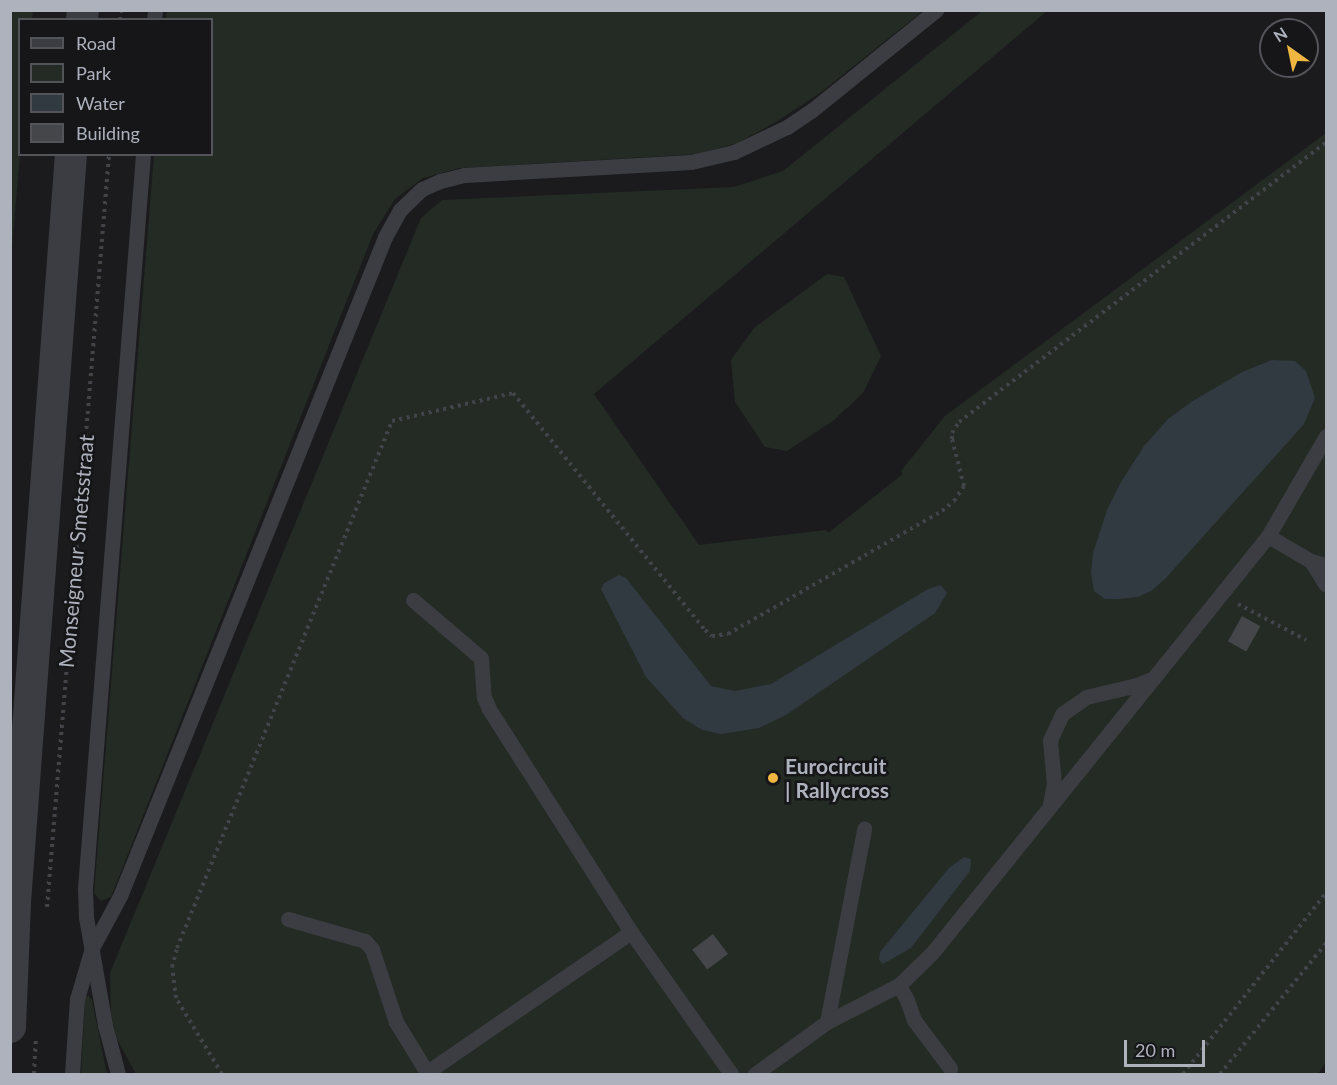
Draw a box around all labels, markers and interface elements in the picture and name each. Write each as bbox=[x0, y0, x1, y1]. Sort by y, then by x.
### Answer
legend bbox=[18, 18, 213, 156]
north arrow bbox=[1259, 18, 1319, 78]
text: N bbox=[1270, 23, 1290, 45]
text: Road bbox=[76, 32, 116, 54]
text: Park bbox=[76, 62, 111, 84]
text: Water bbox=[76, 92, 125, 114]
text: Building bbox=[76, 122, 140, 144]
street label: Monseigneur Smetsstraat bbox=[53, 433, 99, 669]
place label: Eurocircuit | Rallycross bbox=[785, 753, 889, 803]
marker: Eurocircuit | Rallycross bbox=[766, 771, 780, 785]
scale bar bbox=[1127, 1028, 1208, 1066]
text: 20 m bbox=[1135, 1039, 1175, 1061]

